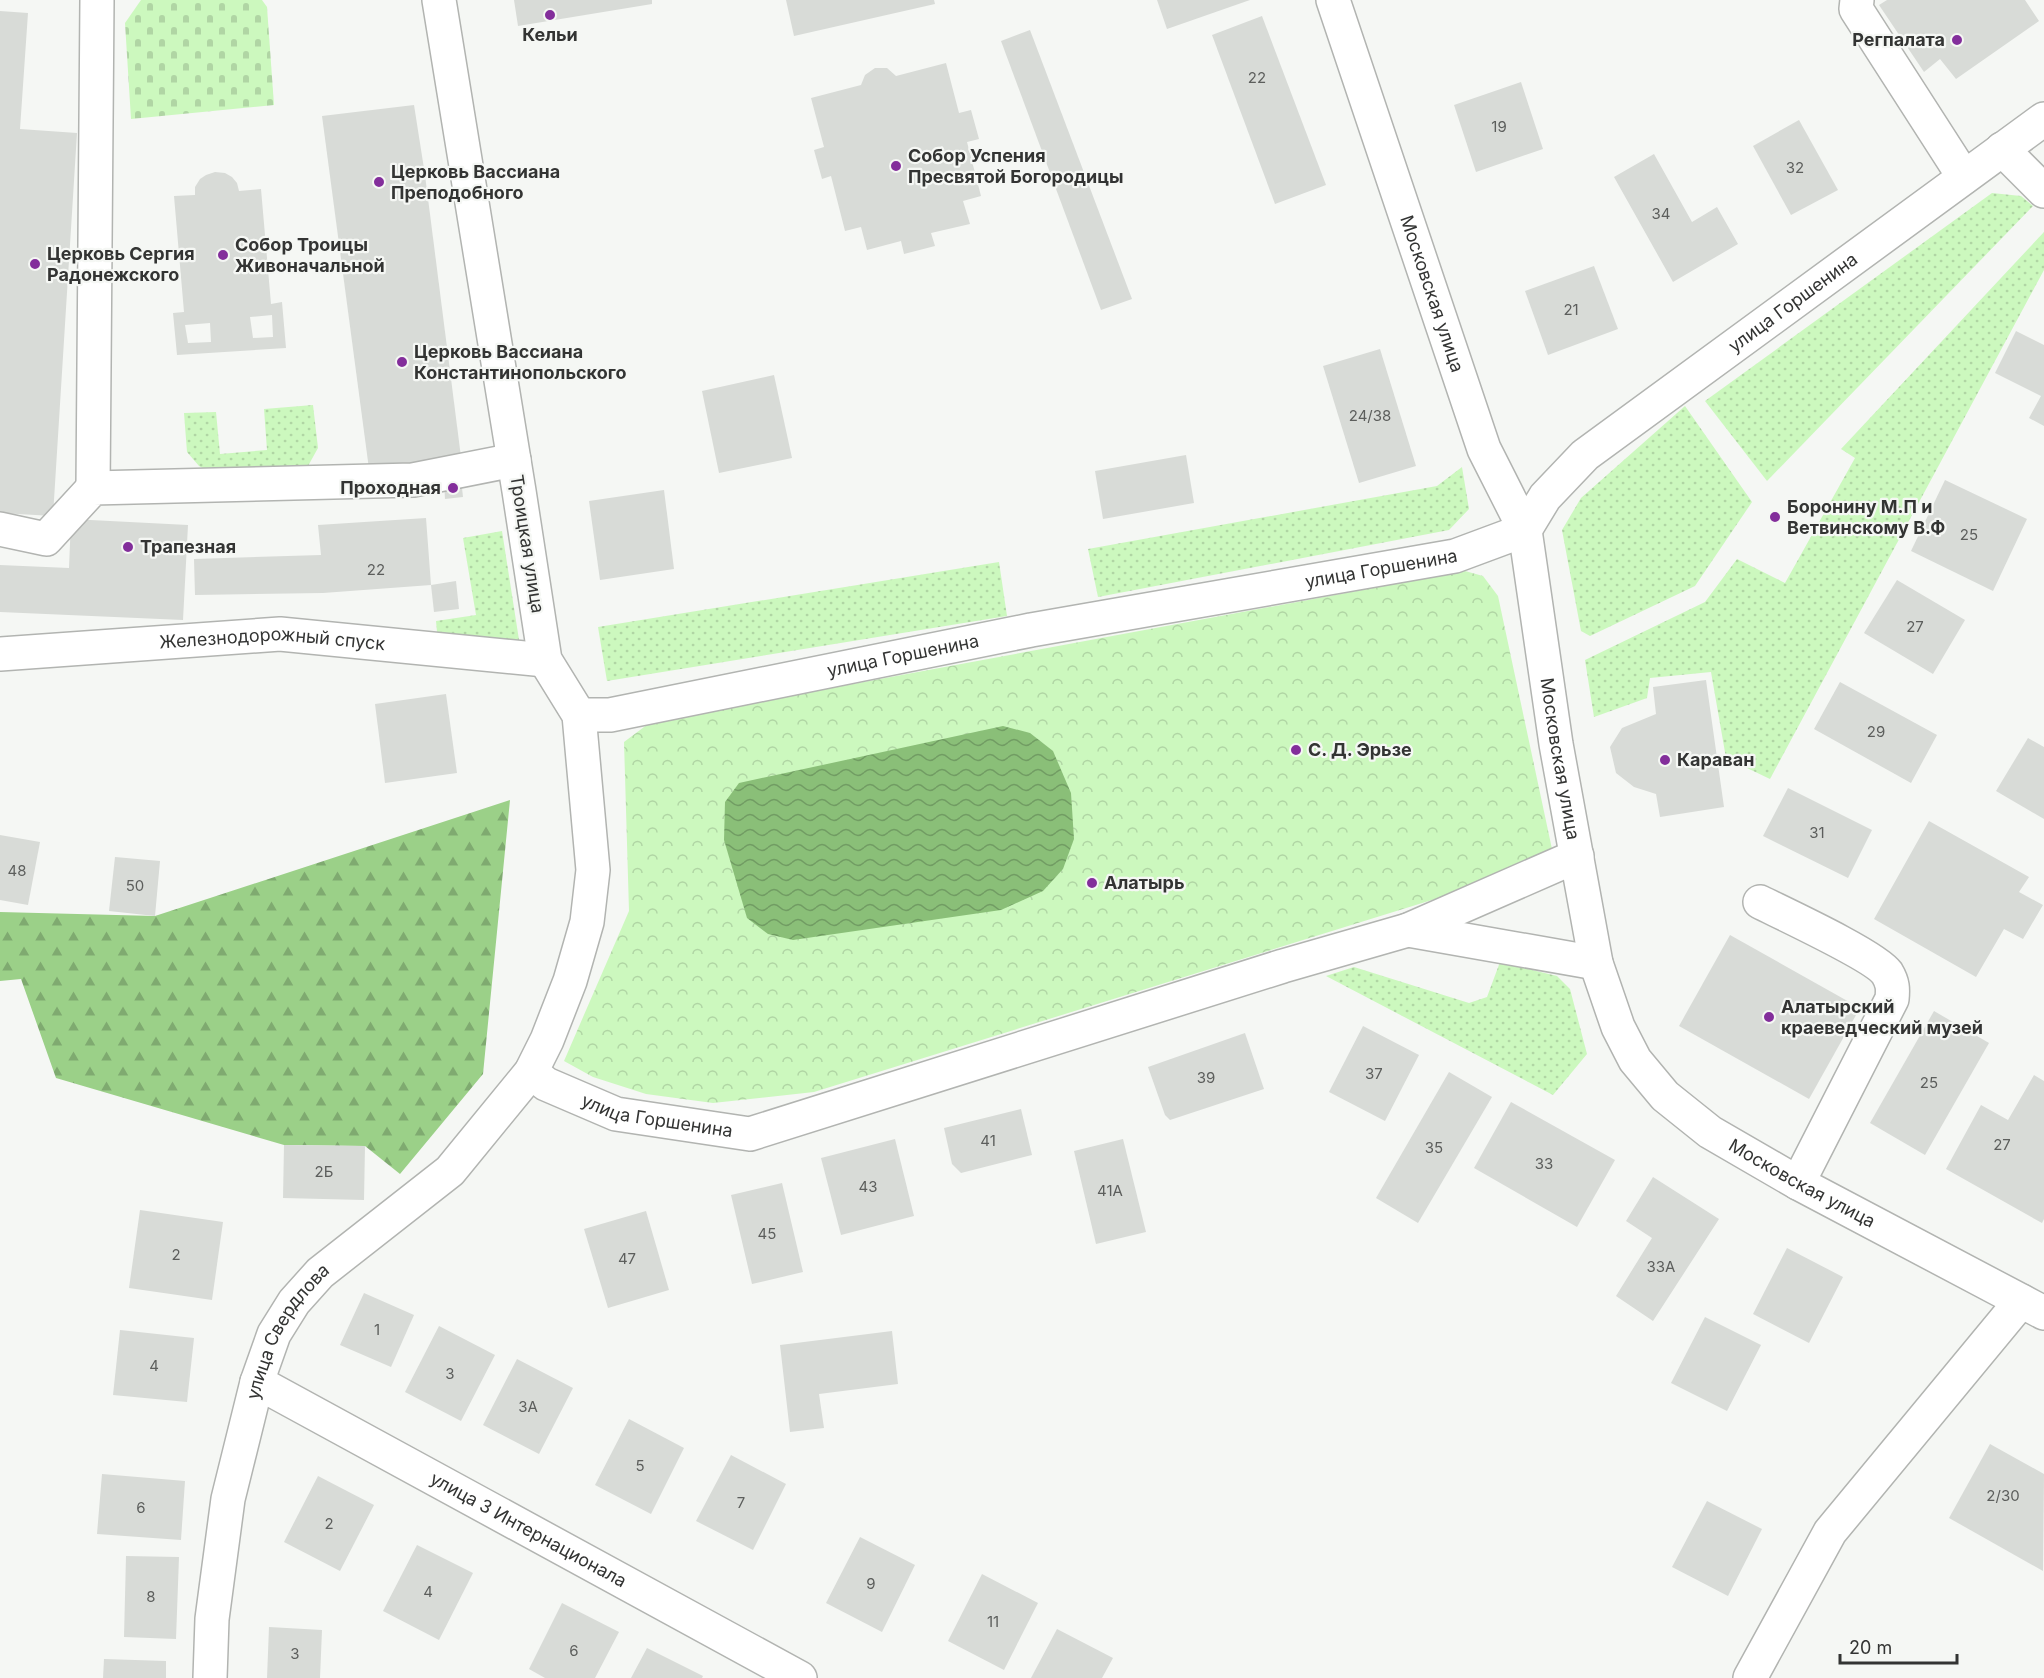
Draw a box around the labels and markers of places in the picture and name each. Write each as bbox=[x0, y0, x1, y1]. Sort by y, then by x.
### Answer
marker: Кельи bbox=[543, 8, 557, 22]
place label: Кельи bbox=[522, 24, 578, 45]
place label: Регпалата bbox=[1852, 29, 1945, 50]
marker: Регпалата bbox=[1950, 33, 1964, 47]
place label: Собор Успения Пресвятой Богородицы bbox=[908, 145, 1124, 187]
marker: Собор Успения Пресвятой Богородицы bbox=[889, 159, 903, 173]
place label: Церковь Вассиана Преподобного bbox=[391, 161, 560, 203]
marker: Церковь Вассиана Преподобного bbox=[372, 175, 386, 189]
place label: Собор Троицы Живоначальной bbox=[235, 234, 385, 276]
place label: Церковь Сергия Радонежского bbox=[47, 243, 195, 285]
marker: Собор Троицы Живоначальной bbox=[216, 248, 230, 262]
marker: Церковь Сергия Радонежского bbox=[28, 257, 42, 271]
place label: Церковь Вассиана Константинопольского bbox=[414, 341, 626, 383]
marker: Церковь Вассиана Константинопольского bbox=[395, 355, 409, 369]
place label: Проходная bbox=[340, 477, 441, 498]
marker: Проходная bbox=[446, 481, 460, 495]
place label: Боронину М.П и Ветвинскому В.Ф bbox=[1787, 496, 1945, 538]
marker: Боронину М.П и Ветвинскому В.Ф bbox=[1768, 510, 1782, 524]
place label: Трапезная bbox=[140, 536, 236, 557]
marker: Трапезная bbox=[121, 540, 135, 554]
place label: С. Д. Эрьзе bbox=[1308, 739, 1412, 760]
marker: С. Д. Эрьзе bbox=[1289, 743, 1303, 757]
place label: Караван bbox=[1677, 749, 1754, 770]
marker: Караван bbox=[1658, 753, 1672, 767]
place label: Алатырь bbox=[1104, 872, 1185, 893]
marker: Алатырь bbox=[1085, 876, 1099, 890]
place label: Алатырский краеведческий музей bbox=[1781, 996, 1983, 1038]
marker: Алатырский краеведческий музей bbox=[1762, 1010, 1776, 1024]

